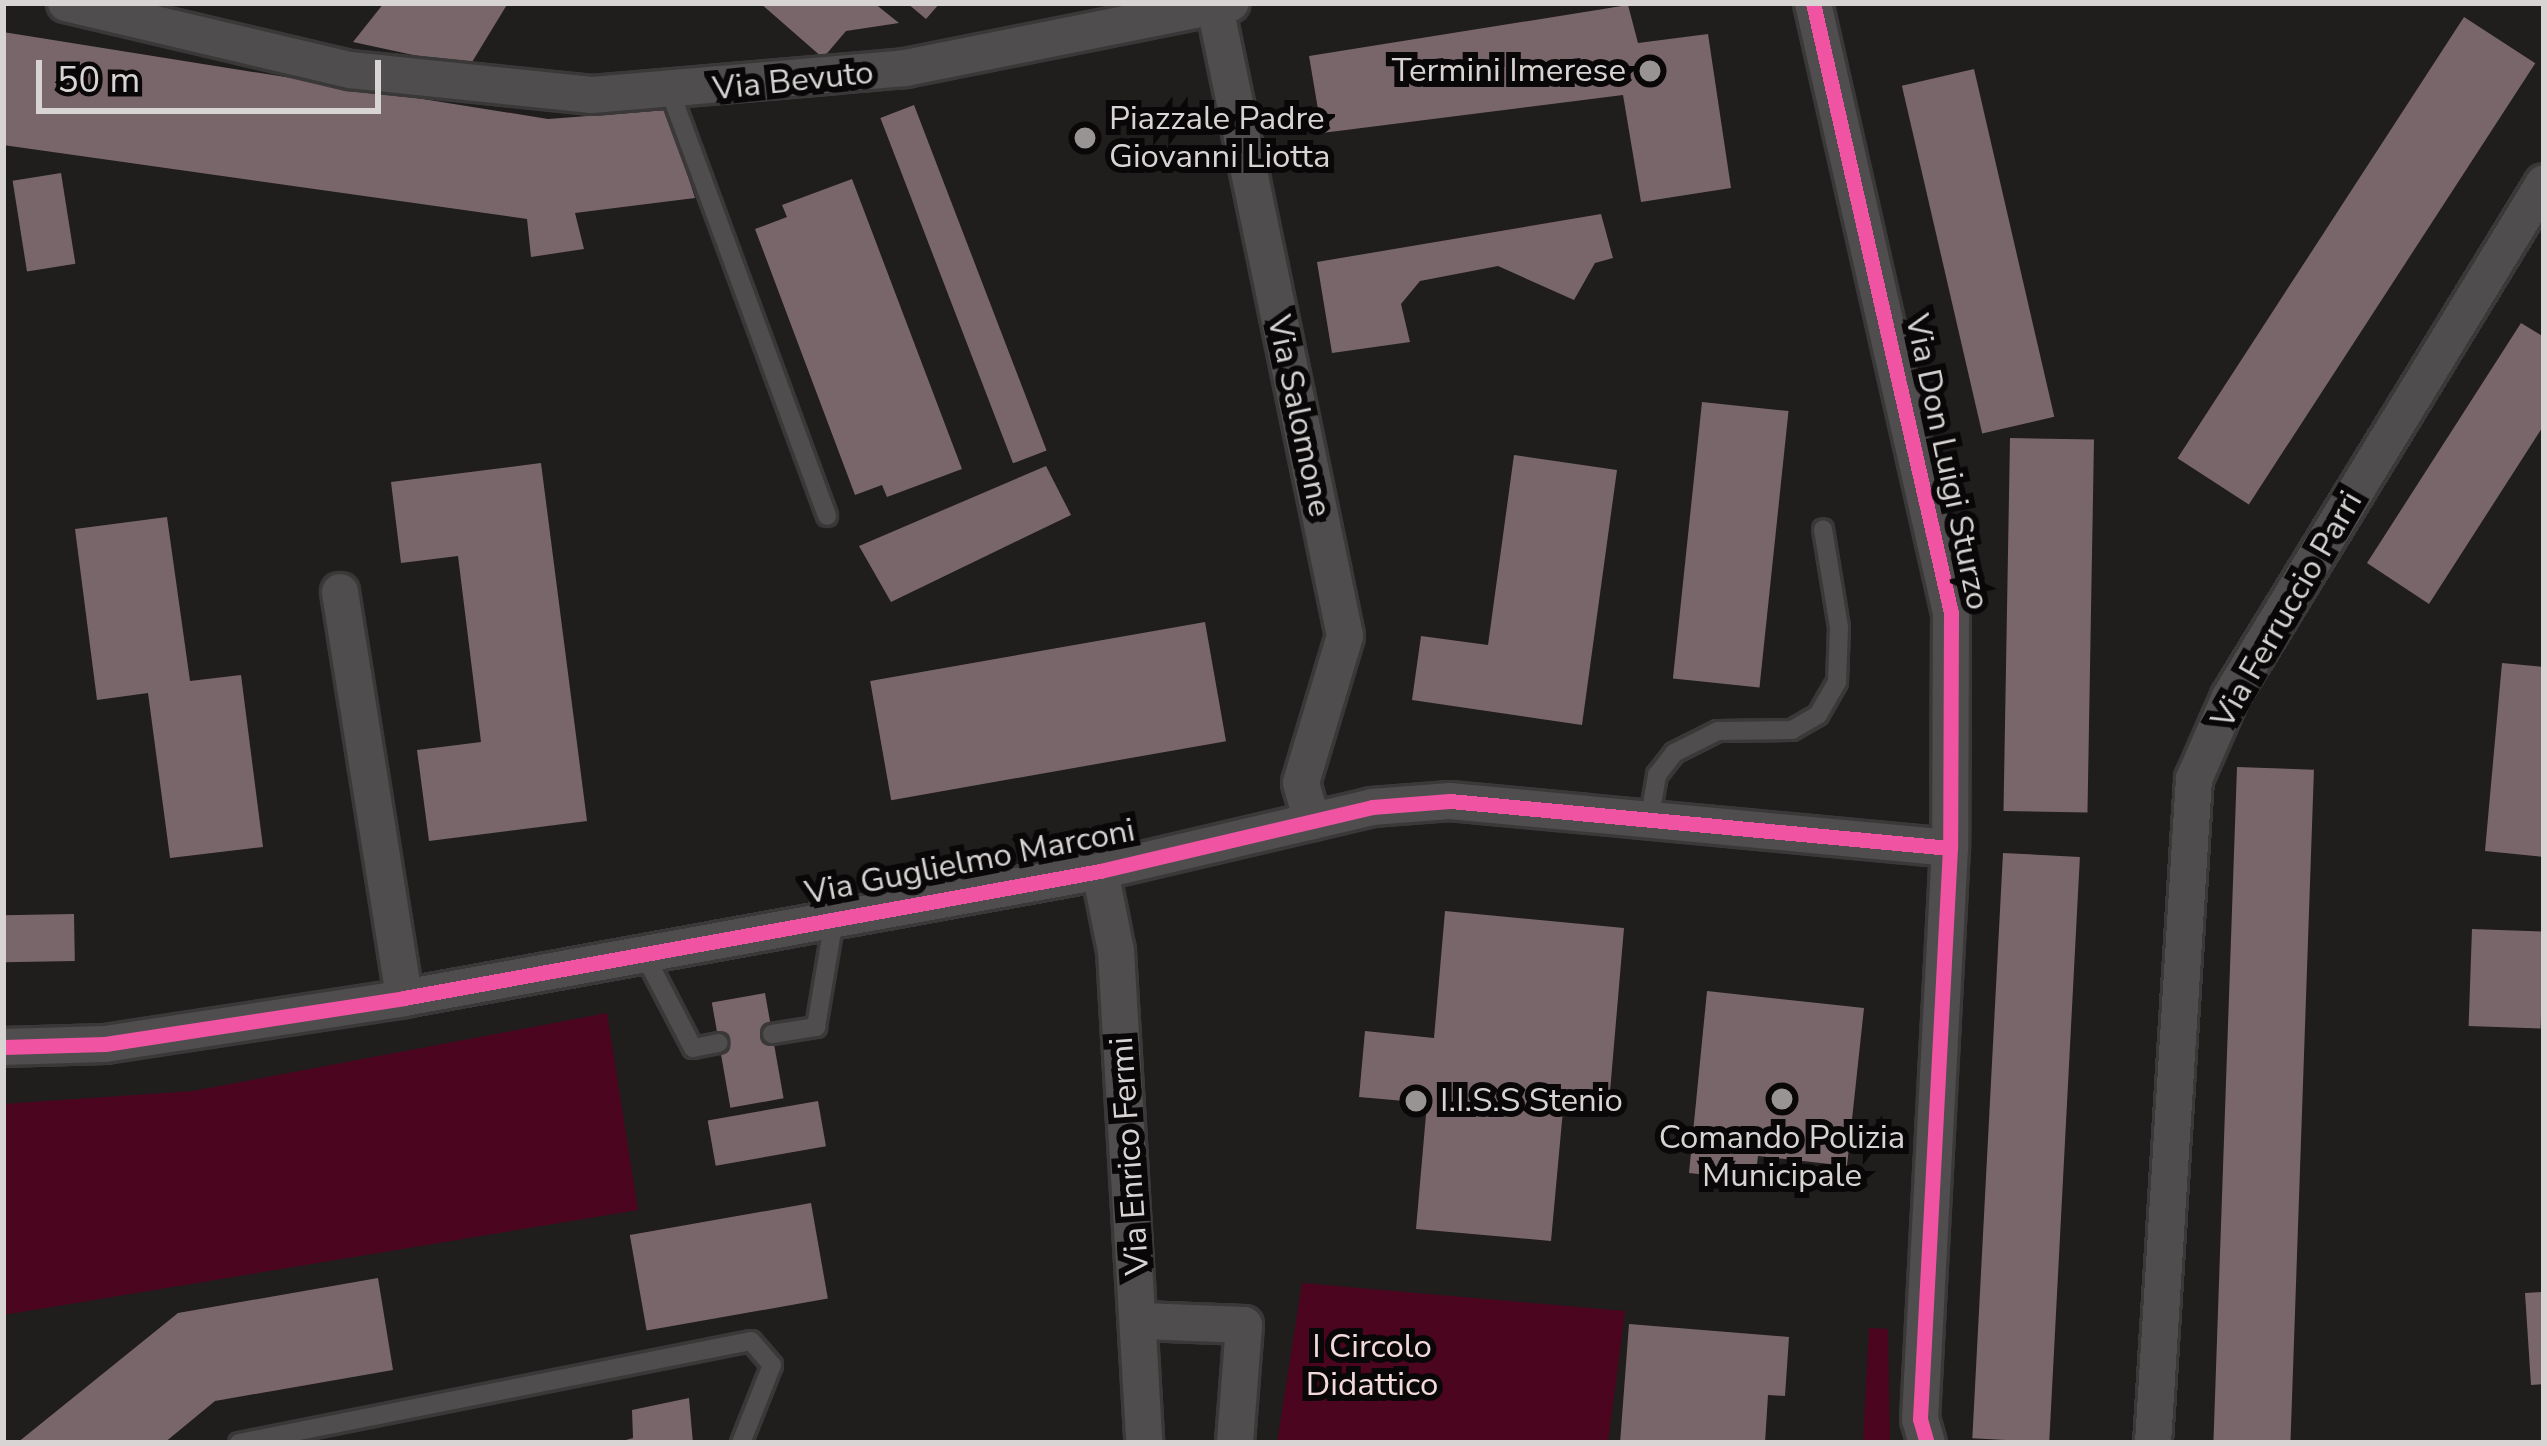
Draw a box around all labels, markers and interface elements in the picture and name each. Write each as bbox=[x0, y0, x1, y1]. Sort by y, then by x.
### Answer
scale bar bbox=[42, 36, 387, 110]
place label: Termini Imerese bbox=[1392, 51, 1626, 91]
street label: Via Bevuto bbox=[711, 53, 875, 109]
text: 50 m bbox=[57, 56, 140, 105]
marker: Termini Imerese bbox=[1637, 58, 1663, 84]
place label: Piazzale Padre Giovanni Liotta bbox=[1109, 99, 1330, 177]
marker: Piazzale Padre Giovanni Liotta bbox=[1072, 125, 1098, 151]
street label: Via Don Luigi Sturzo bbox=[1896, 311, 1998, 613]
street label: Via Salomone bbox=[1258, 312, 1340, 520]
street label: Via Ferruccio Parri bbox=[2203, 484, 2371, 736]
street label: Via Guglielmo Marconi bbox=[802, 811, 1138, 913]
street label: Via Enrico Fermi bbox=[1102, 1036, 1158, 1276]
place label: I.I.S.S Stenio bbox=[1440, 1081, 1623, 1121]
marker: Comando Polizia Municipale bbox=[1769, 1086, 1795, 1112]
marker: I.I.S.S Stenio bbox=[1403, 1088, 1429, 1114]
place label: Comando Polizia Municipale bbox=[1659, 1118, 1905, 1196]
park label: I Circolo Didattico bbox=[1306, 1327, 1438, 1405]

